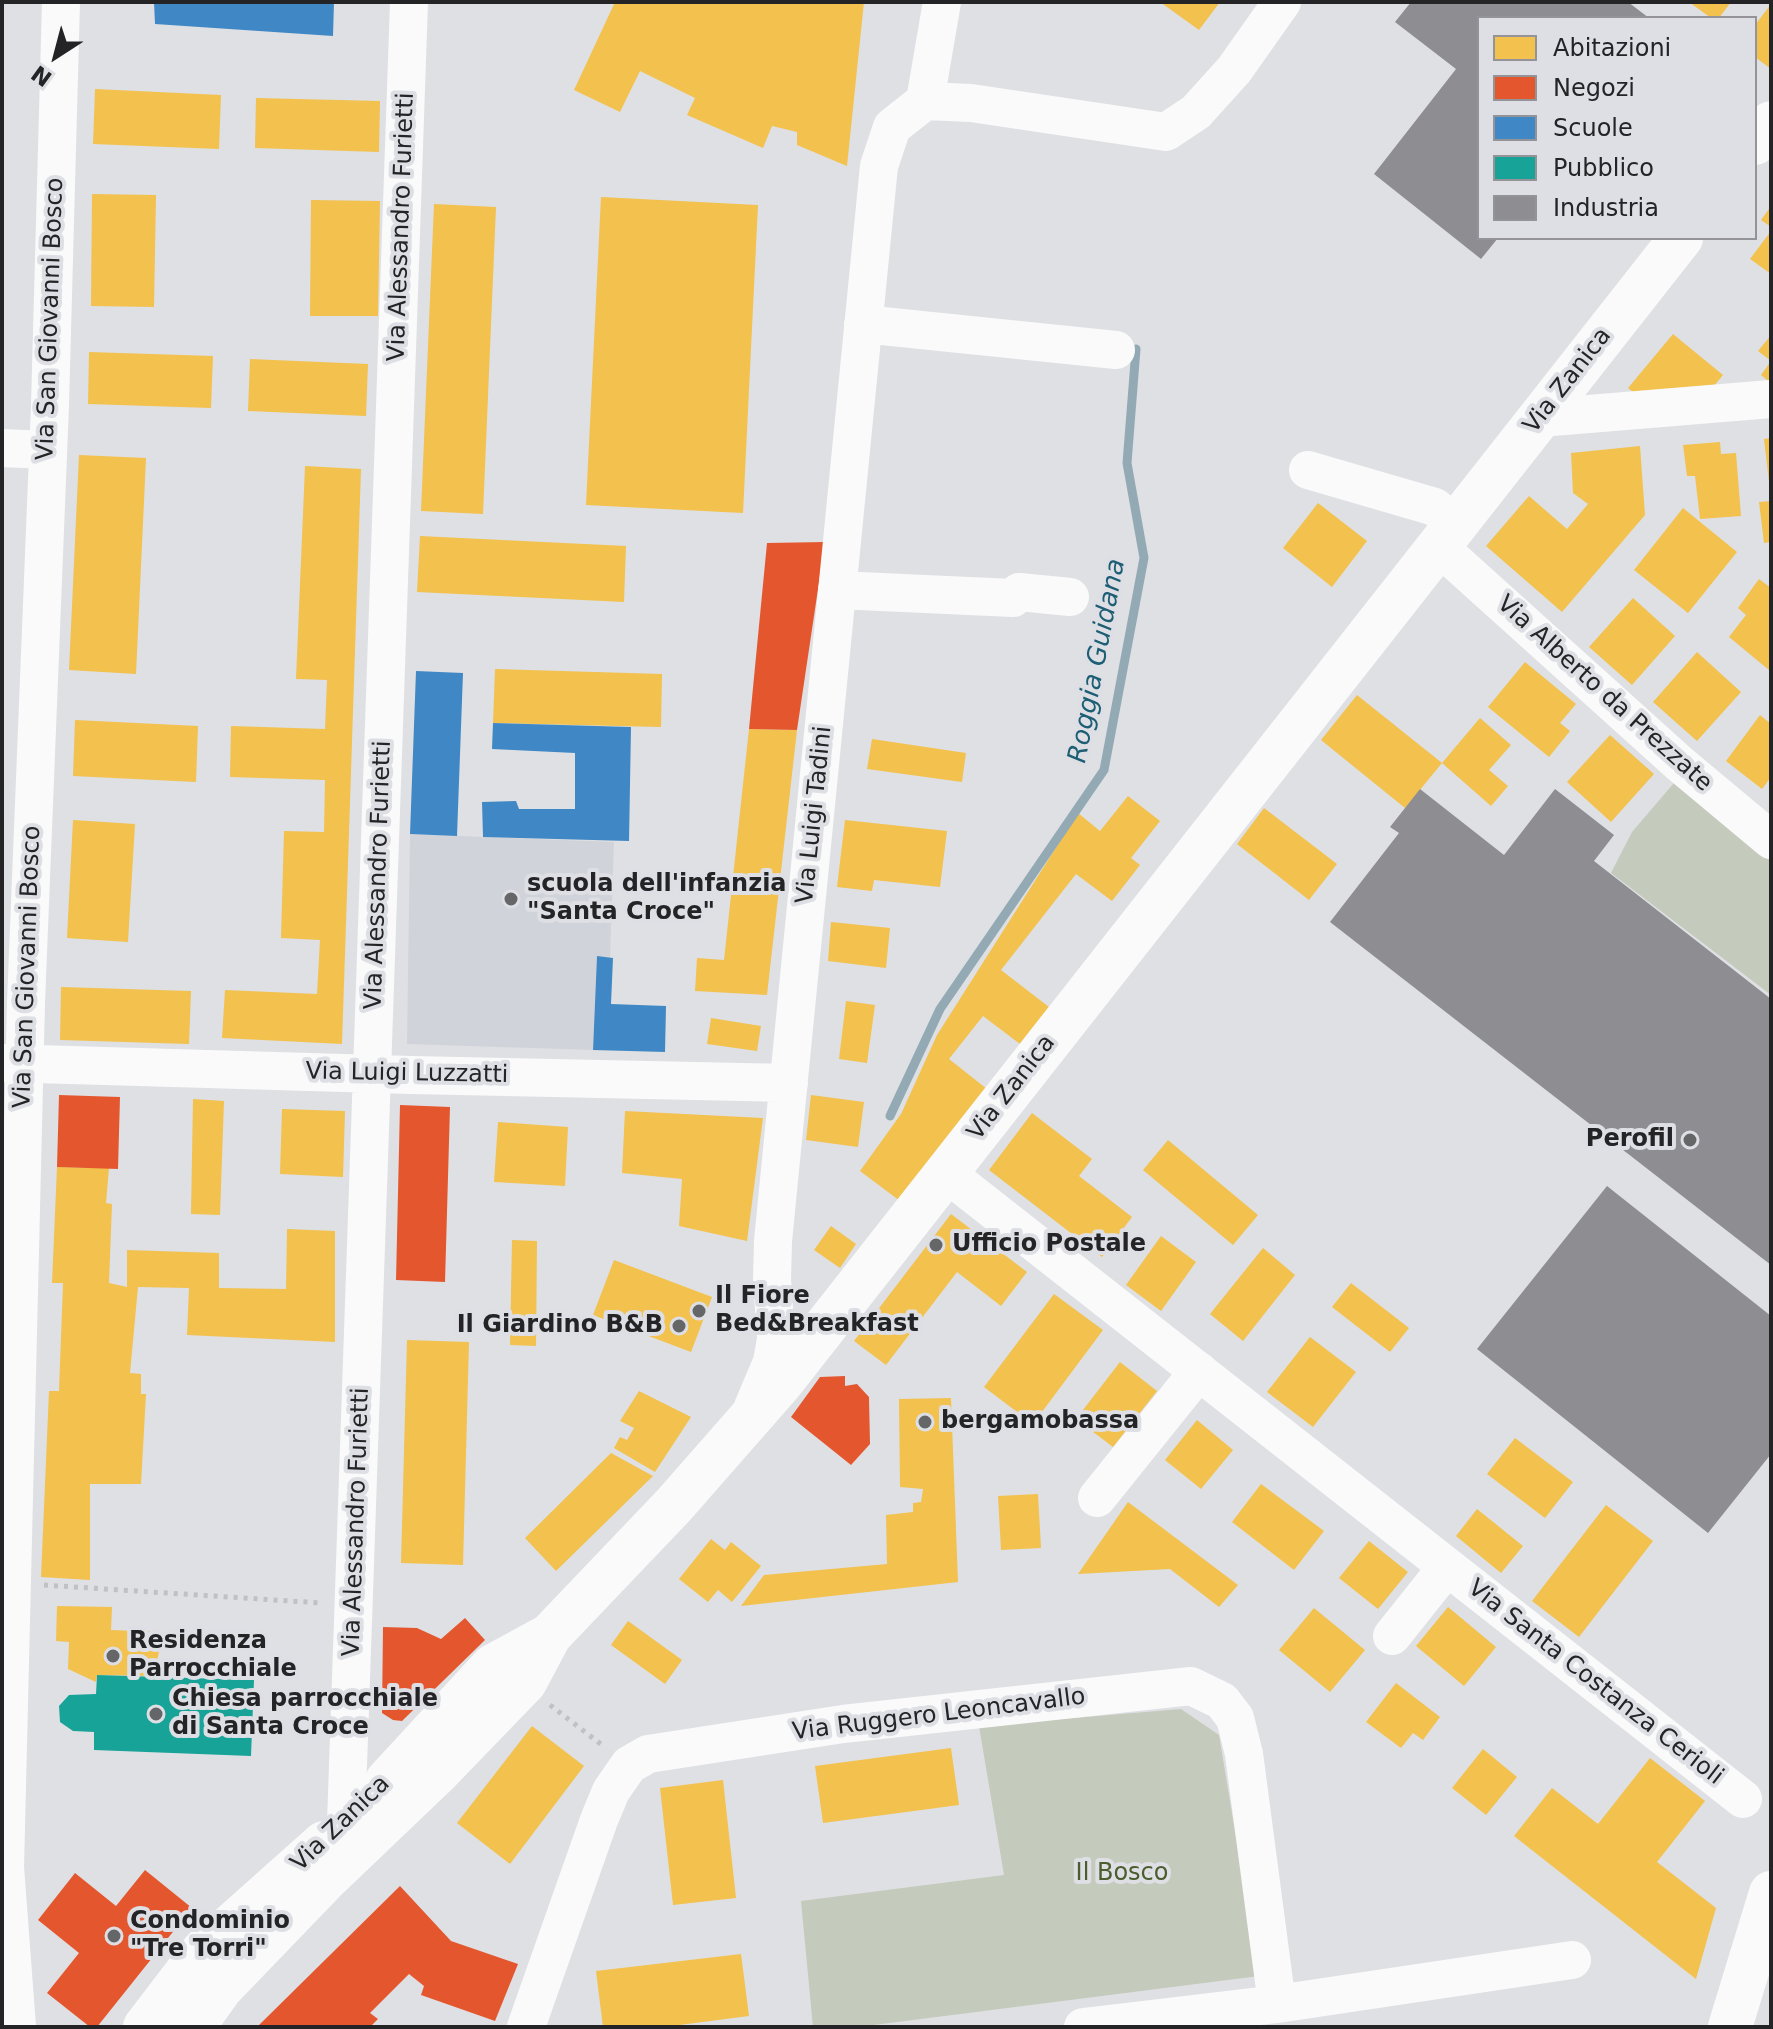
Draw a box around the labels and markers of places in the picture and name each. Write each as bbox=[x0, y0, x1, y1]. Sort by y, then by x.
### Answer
place label: scuola dell'infanzia "Santa Croce" bbox=[527, 871, 787, 927]
marker: scuola dell'infanzia "Santa Croce" bbox=[502, 890, 520, 908]
place label: Perofil bbox=[1586, 1126, 1674, 1154]
marker: Perofil bbox=[1681, 1131, 1699, 1149]
place label: Ufficio Postale bbox=[952, 1231, 1146, 1259]
marker: Ufficio Postale bbox=[927, 1236, 945, 1254]
place label: Il Fiore Bed&Breakfast bbox=[715, 1283, 919, 1339]
marker: Il Fiore Bed&Breakfast bbox=[690, 1302, 708, 1320]
place label: Il Giardino B&B bbox=[457, 1312, 663, 1340]
marker: Il Giardino B&B bbox=[670, 1317, 688, 1335]
place label: bergamobassa bbox=[941, 1408, 1139, 1436]
marker: bergamobassa bbox=[916, 1413, 934, 1431]
place label: Residenza Parrocchiale bbox=[129, 1628, 297, 1684]
marker: Residenza Parrocchiale bbox=[104, 1647, 122, 1665]
place label: Chiesa parrocchiale di Santa Croce bbox=[172, 1686, 438, 1742]
marker: Chiesa parrocchiale di Santa Croce bbox=[147, 1705, 165, 1723]
place label: Condominio "Tre Torri" bbox=[130, 1908, 290, 1964]
marker: Condominio "Tre Torri" bbox=[105, 1927, 123, 1945]

